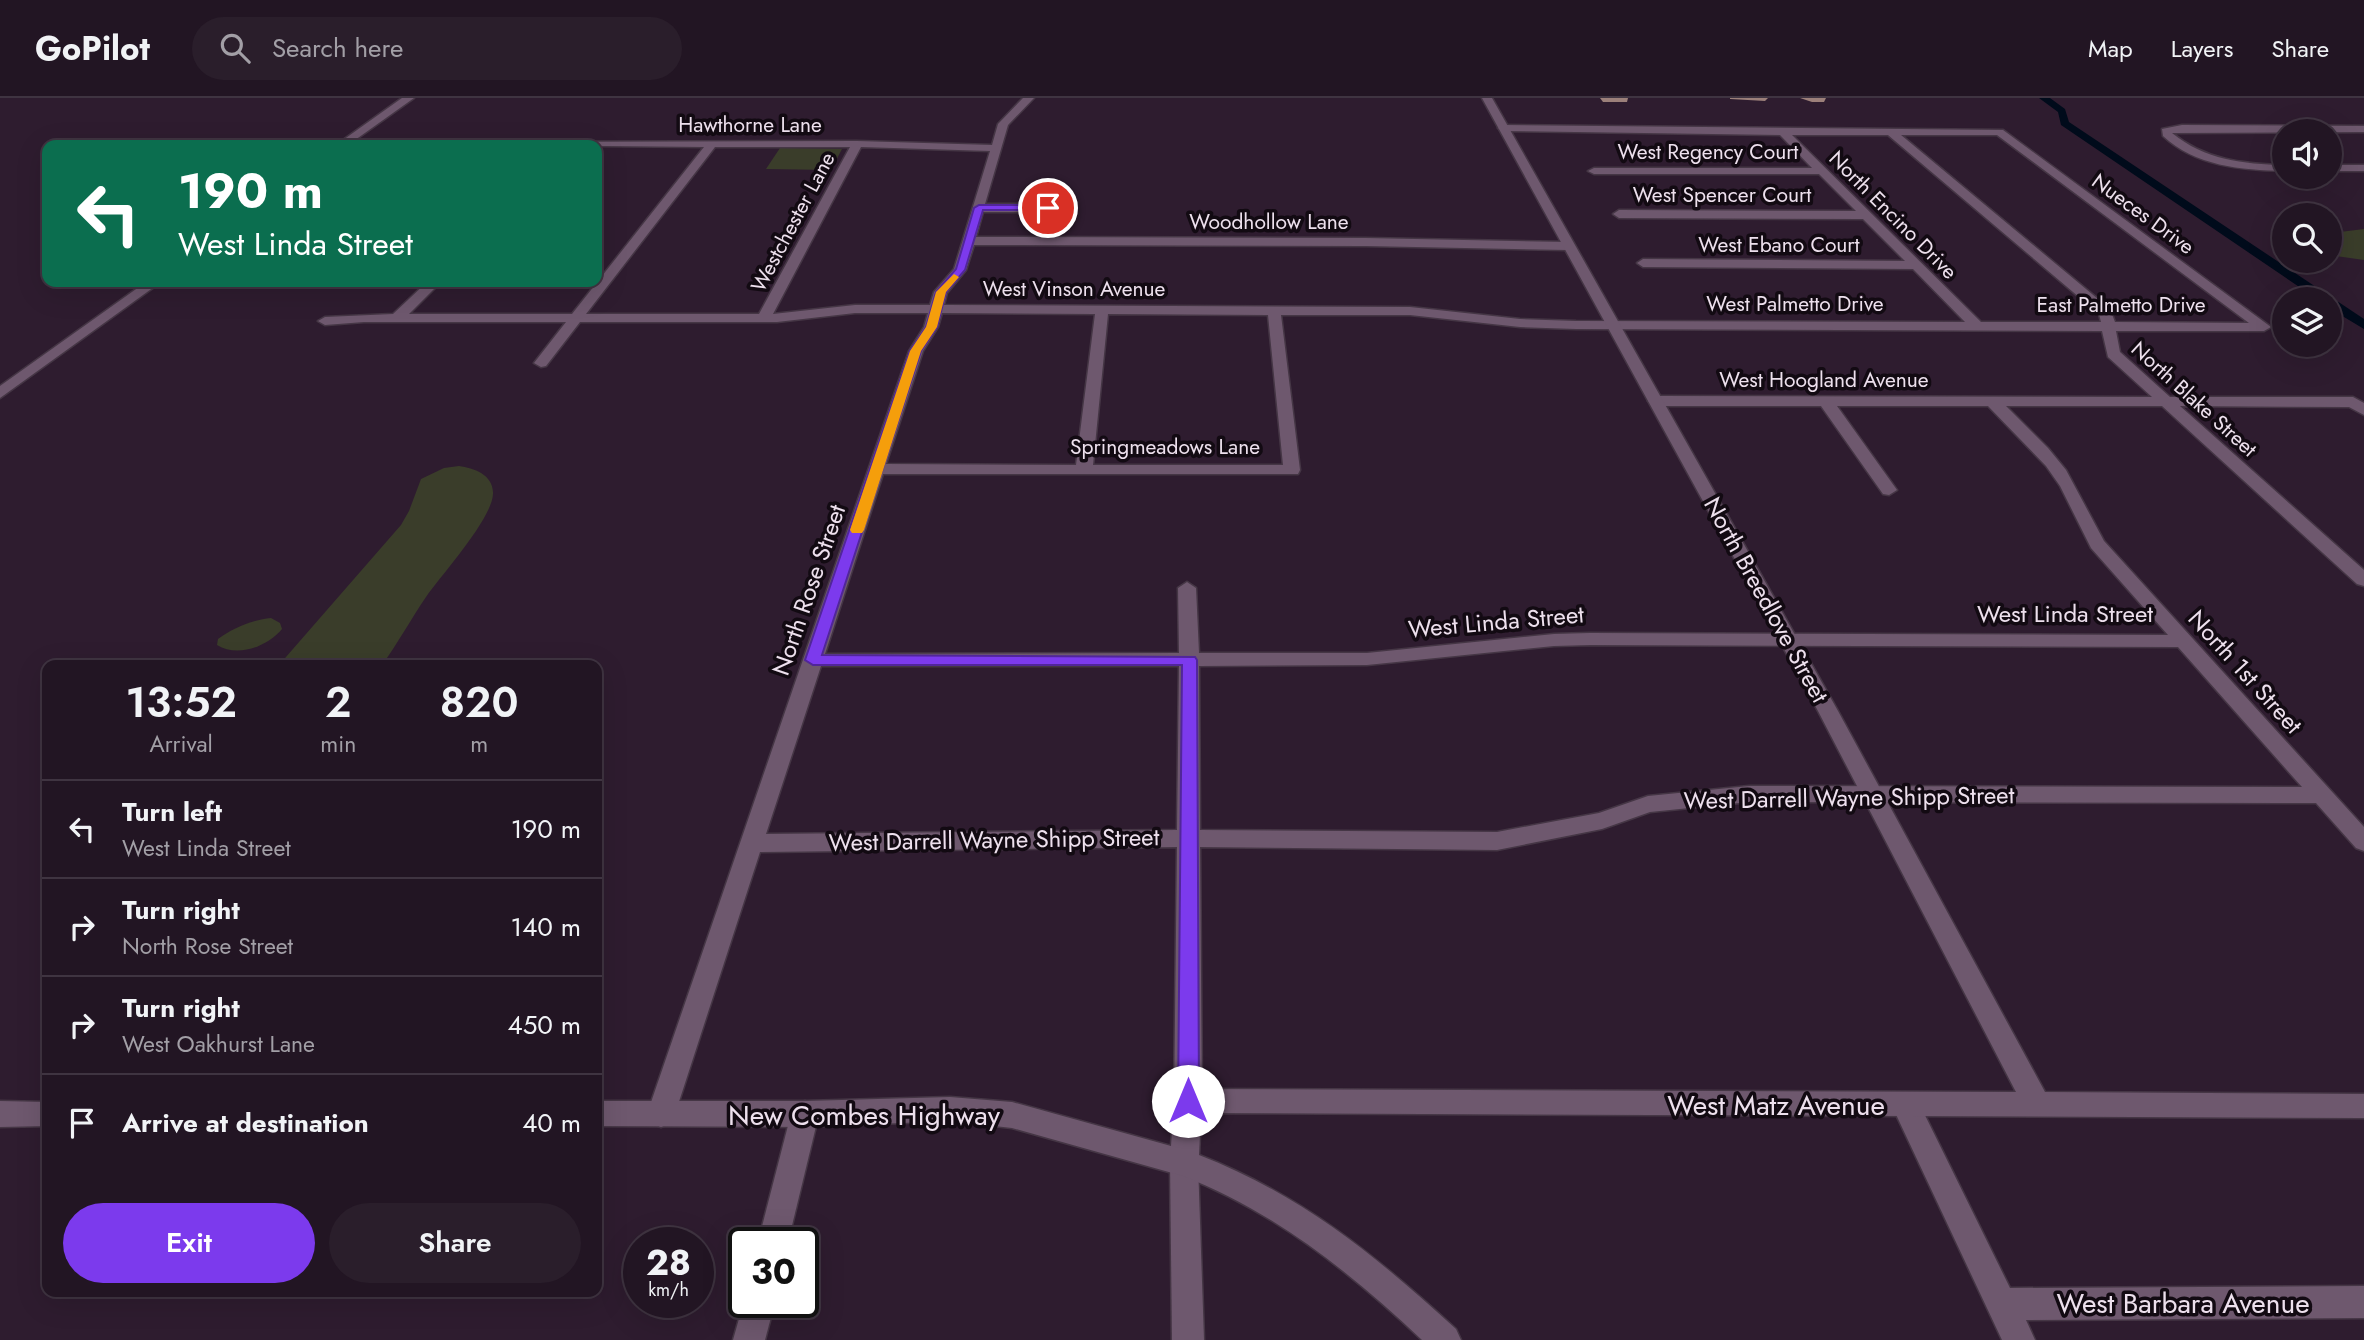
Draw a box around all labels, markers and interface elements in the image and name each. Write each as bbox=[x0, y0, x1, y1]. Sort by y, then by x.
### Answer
search box bbox=[192, 17, 682, 80]
text: GoPilot bbox=[35, 25, 150, 72]
icon: search bbox=[216, 29, 254, 67]
text: Search here bbox=[272, 29, 403, 67]
text: Map bbox=[2088, 31, 2133, 66]
text: Layers bbox=[2171, 31, 2233, 66]
text: Share bbox=[2271, 31, 2329, 66]
street label: Hawthorne Lane bbox=[678, 110, 822, 140]
map controls bbox=[2272, 119, 2342, 357]
button: sound bbox=[2272, 119, 2342, 189]
street label: West Regency Court bbox=[1618, 137, 1798, 167]
street label: North Encino Drive bbox=[1822, 144, 1964, 286]
street label: Westchester Lane bbox=[743, 147, 843, 297]
text: 190 m bbox=[178, 156, 323, 226]
street label: Nueces Drive bbox=[2085, 166, 2201, 262]
icon: left bbox=[63, 168, 154, 259]
pin bbox=[1018, 178, 1078, 238]
street label: West Spencer Court bbox=[1633, 180, 1811, 210]
icon: arrive bbox=[1029, 189, 1067, 227]
button: search bbox=[2272, 203, 2342, 273]
street label: Woodhollow Lane bbox=[1189, 207, 1349, 237]
text: West Linda Street bbox=[178, 221, 413, 267]
street label: West Ebano Court bbox=[1698, 230, 1860, 260]
street label: West Vinson Avenue bbox=[983, 274, 1166, 304]
button: layers bbox=[2272, 287, 2342, 357]
street label: West Palmetto Drive bbox=[1706, 289, 1884, 319]
street label: East Palmetto Drive bbox=[2037, 290, 2206, 320]
street label: North Blake Street bbox=[2124, 334, 2264, 464]
street label: West Hoogland Avenue bbox=[1719, 365, 1929, 395]
street label: Springmeadows Lane bbox=[1070, 432, 1260, 462]
street label: North Breedlove Street bbox=[1695, 490, 1838, 709]
street label: North Rose Street bbox=[763, 500, 854, 680]
street label: West Linda Street bbox=[1407, 596, 1585, 647]
street label: West Linda Street bbox=[1977, 596, 2153, 631]
street label: North 1st Street bbox=[2180, 602, 2311, 742]
text: 13:52 bbox=[125, 672, 237, 733]
text: 2 bbox=[325, 672, 352, 733]
text: 820 bbox=[440, 672, 519, 733]
text: Arrival bbox=[149, 727, 213, 761]
text: min bbox=[320, 727, 356, 761]
text: m bbox=[470, 727, 488, 761]
street label: West Darrell Wayne Shipp Street bbox=[1683, 777, 2015, 818]
text: Turn left bbox=[122, 793, 222, 831]
icon: left bbox=[63, 810, 101, 848]
text: 190 m bbox=[511, 810, 581, 848]
street label: West Darrell Wayne Shipp Street bbox=[828, 819, 1160, 860]
text: West Linda Street bbox=[122, 831, 291, 865]
text: Turn right bbox=[122, 891, 240, 929]
icon: right bbox=[63, 908, 101, 946]
text: 140 m bbox=[510, 908, 581, 946]
text: North Rose Street bbox=[122, 929, 293, 963]
text: Turn right bbox=[122, 989, 240, 1027]
icon: right bbox=[63, 1006, 101, 1044]
text: 450 m bbox=[507, 1006, 581, 1044]
text: West Oakhurst Lane bbox=[122, 1027, 315, 1061]
position arrow bbox=[1151, 1064, 1225, 1138]
street label: West Matz Avenue bbox=[1667, 1085, 1885, 1126]
street label: New Combes Highway bbox=[728, 1095, 1001, 1136]
icon: arrive bbox=[63, 1104, 101, 1142]
text: Arrive at destination bbox=[122, 1104, 369, 1142]
text: 40 m bbox=[522, 1104, 581, 1142]
button: Exit bbox=[63, 1203, 315, 1283]
button: Share bbox=[329, 1203, 581, 1283]
speed limit sign: 30 bbox=[728, 1227, 819, 1318]
text: 28 bbox=[646, 1238, 691, 1288]
text: km/h bbox=[648, 1277, 689, 1303]
street label: West Barbara Avenue bbox=[2056, 1283, 2310, 1324]

